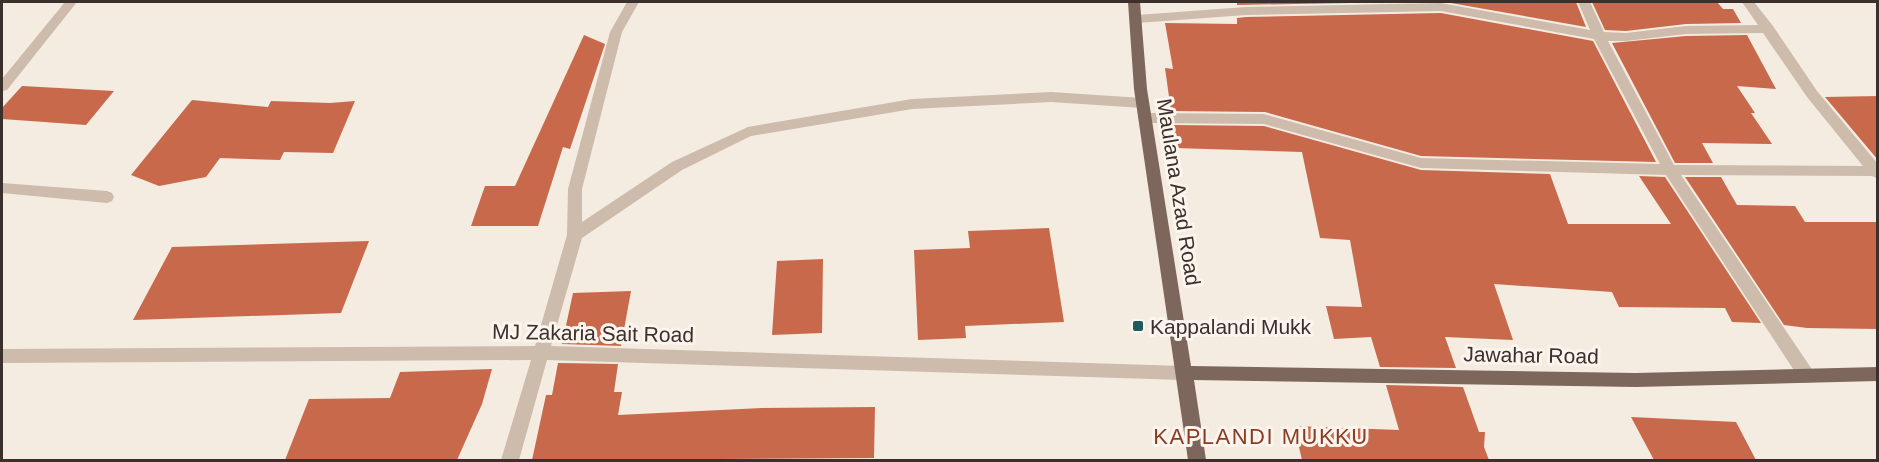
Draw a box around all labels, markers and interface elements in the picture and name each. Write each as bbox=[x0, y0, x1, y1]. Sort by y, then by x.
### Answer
street label: Maulana Azad Road bbox=[1153, 97, 1205, 287]
place label: Kappalandi Mukk bbox=[1150, 315, 1312, 338]
marker: Kappalandi Mukk bbox=[1131, 319, 1145, 333]
street label: MJ Zakaria Sait Road bbox=[492, 320, 694, 346]
street label: Jawahar Road bbox=[1463, 342, 1599, 368]
district label: KAPLANDI MUKKU bbox=[1153, 424, 1369, 449]

